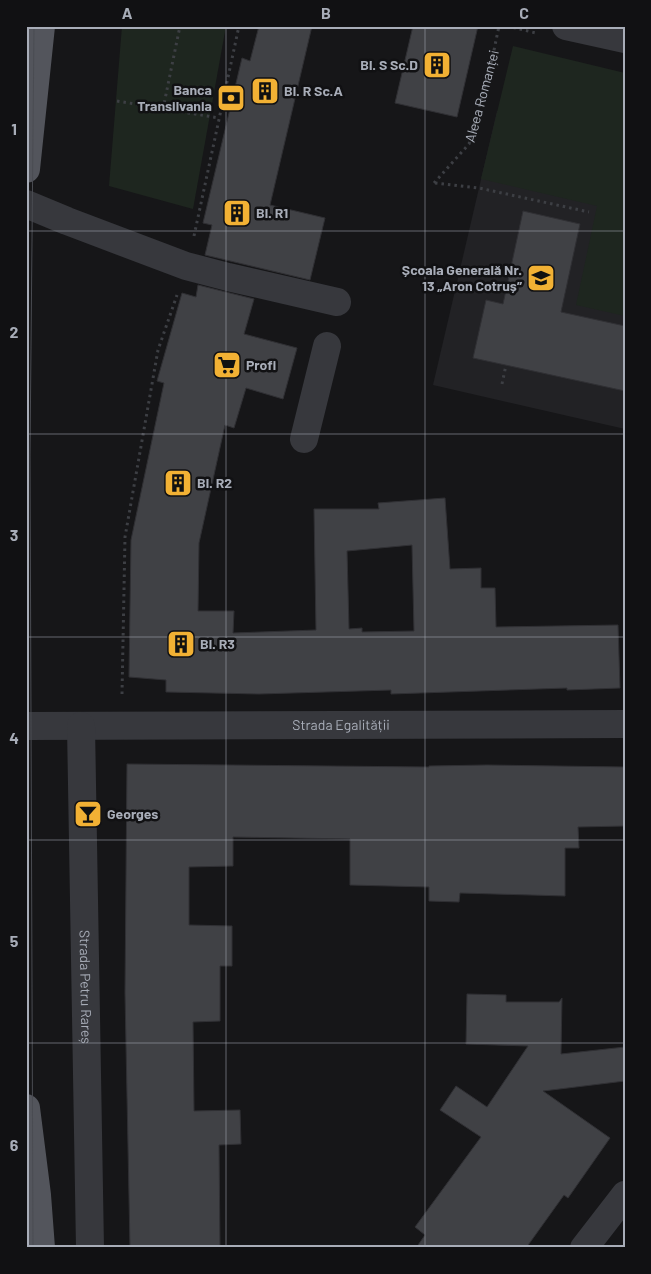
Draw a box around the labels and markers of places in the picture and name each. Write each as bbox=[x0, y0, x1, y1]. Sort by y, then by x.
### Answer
building icon: Bl. S Sc.D bbox=[422, 50, 452, 80]
place label: Bl. S Sc.D bbox=[360, 56, 418, 73]
building icon: Bl. R Sc.A bbox=[250, 76, 280, 106]
place label: Banca Transilvania bbox=[137, 81, 212, 114]
place label: Bl. R Sc.A bbox=[284, 82, 343, 99]
bank icon: Banca Transilvania bbox=[216, 83, 246, 113]
building icon: Bl. R1 bbox=[222, 198, 252, 228]
place label: Bl. R1 bbox=[256, 204, 288, 221]
place label: Școala Generală Nr. 13 „Aron Cotruș” bbox=[402, 261, 523, 294]
school or university icon: Școala Generală Nr. 13 „Aron Cotruș” bbox=[526, 263, 556, 293]
supermarket icon: Profi bbox=[212, 350, 242, 380]
place label: Profi bbox=[246, 356, 276, 373]
building icon: Bl. R2 bbox=[163, 468, 193, 498]
place label: Bl. R2 bbox=[197, 474, 232, 491]
building icon: Bl. R3 bbox=[166, 629, 196, 659]
place label: Bl. R3 bbox=[200, 635, 235, 652]
bar icon: Georges bbox=[73, 799, 103, 829]
place label: Georges bbox=[107, 805, 158, 822]

